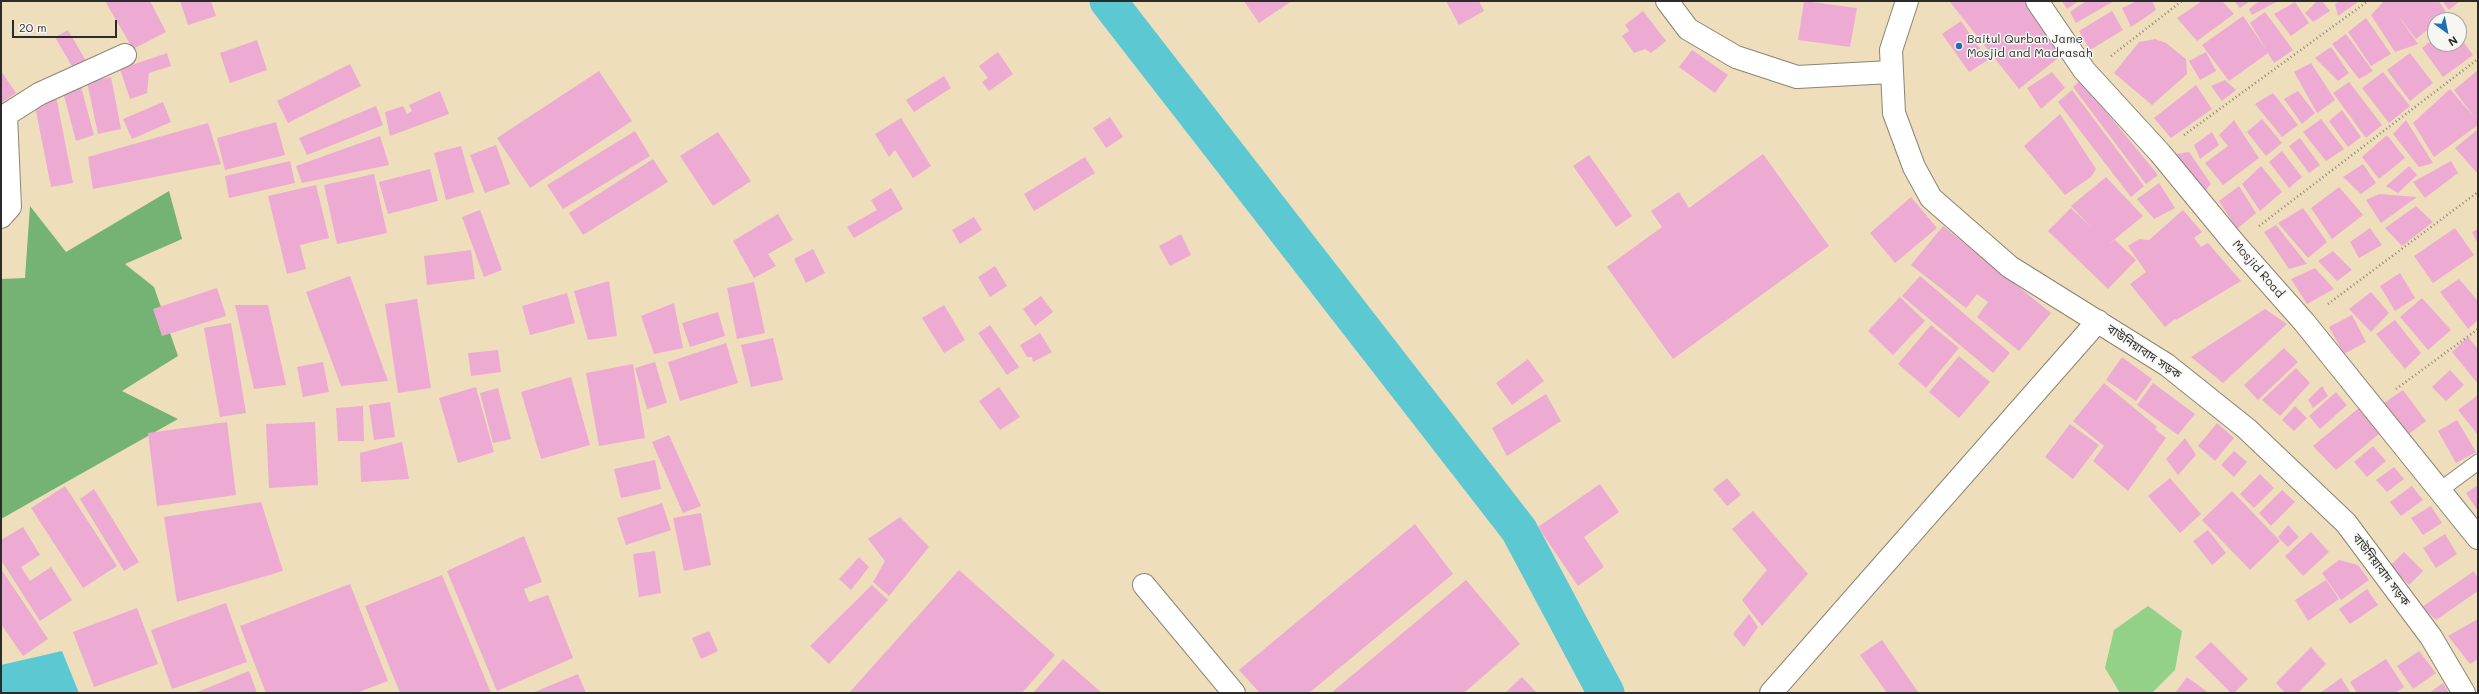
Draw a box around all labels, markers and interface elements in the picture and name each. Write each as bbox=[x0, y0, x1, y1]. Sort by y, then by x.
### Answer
scale bar bbox=[14, 12, 119, 38]
north arrow bbox=[2427, 12, 2467, 52]
text: 20 m bbox=[19, 19, 47, 35]
place label: Baitul Qurban Jame Mosjid and Madrasah bbox=[1967, 32, 2092, 60]
text: N bbox=[2446, 33, 2461, 50]
marker: Baitul Qurban Jame Mosjid and Madrasah bbox=[1954, 41, 1964, 51]
street label: Mosjid Road bbox=[2229, 237, 2287, 301]
street label: বাউনিয়াবাদ সড়ক bbox=[2104, 322, 2184, 382]
street label: বাউনিয়াবাদ সড়ক bbox=[2349, 531, 2413, 609]

